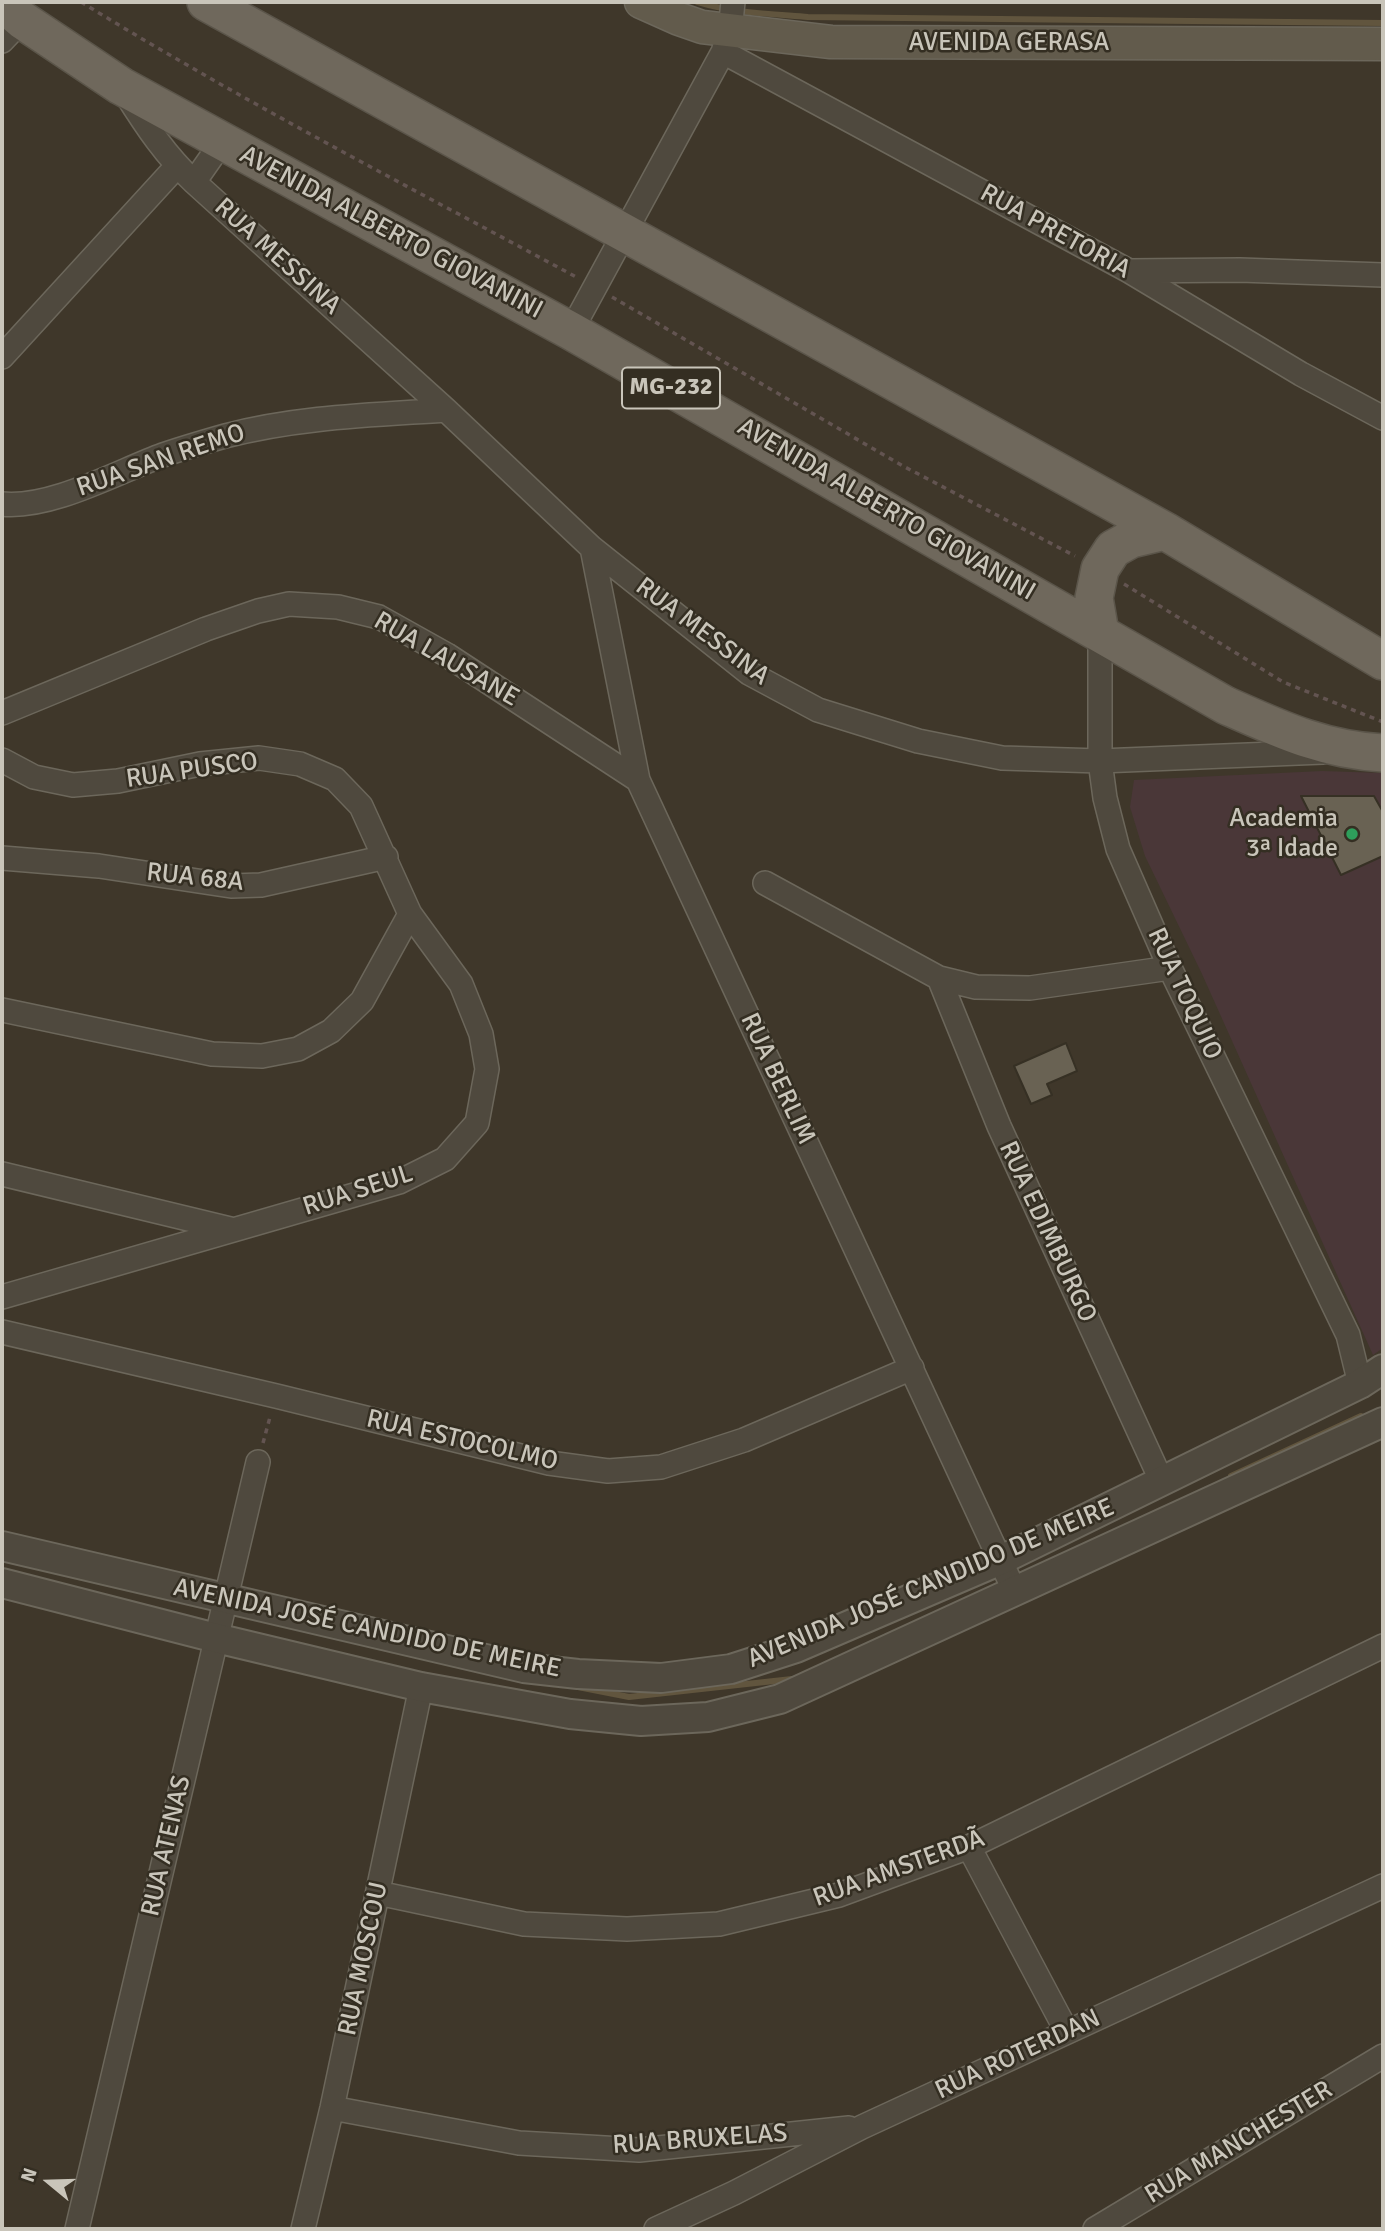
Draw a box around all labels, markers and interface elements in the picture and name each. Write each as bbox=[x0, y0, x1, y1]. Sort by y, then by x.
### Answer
street label: AVENIDA GERASA bbox=[909, 27, 1109, 59]
street label: AVENIDA ALBERTO GIOVANINI bbox=[234, 140, 548, 326]
street label: RUA PRETORIA bbox=[974, 178, 1136, 286]
street label: RUA MESSINA bbox=[207, 192, 347, 322]
road number: MG-232 bbox=[622, 368, 720, 408]
street label: AVENIDA ALBERTO GIOVANINI bbox=[732, 412, 1040, 608]
street label: RUA SAN REMO bbox=[73, 418, 249, 504]
street label: RUA MESSINA bbox=[629, 572, 775, 692]
street label: RUA LAUSANE bbox=[368, 606, 524, 714]
street label: RUA PUSCO bbox=[124, 746, 260, 796]
place label: Academia 3ª Idade bbox=[1229, 803, 1338, 864]
marker: Academia 3ª Idade bbox=[1344, 826, 1360, 842]
street label: RUA 68A bbox=[145, 857, 245, 899]
street label: RUA TOQUIO bbox=[1140, 923, 1228, 1065]
street label: RUA BERLIM bbox=[733, 1008, 821, 1150]
street label: RUA EDIMBURGO bbox=[991, 1137, 1103, 1327]
street label: RUA SEUL bbox=[299, 1159, 417, 1223]
street label: RUA ESTOCOLMO bbox=[363, 1404, 561, 1478]
street label: AVENIDA JOSÉ CANDIDO DE MEIRE bbox=[743, 1492, 1119, 1676]
street label: AVENIDA JOSÉ CANDIDO DE MEIRE bbox=[170, 1573, 564, 1685]
street label: RUA ATENAS bbox=[136, 1773, 198, 1919]
street label: RUA AMSTERDÃ bbox=[809, 1824, 989, 1914]
street label: RUA MOSCOU bbox=[332, 1879, 396, 2039]
street label: RUA ROTERDAN bbox=[930, 2003, 1106, 2107]
street label: RUA MANCHESTER bbox=[1140, 2075, 1338, 2211]
street label: RUA BRUXELAS bbox=[611, 2118, 789, 2162]
north arrow bbox=[14, 2147, 84, 2217]
text: N bbox=[16, 2165, 43, 2185]

